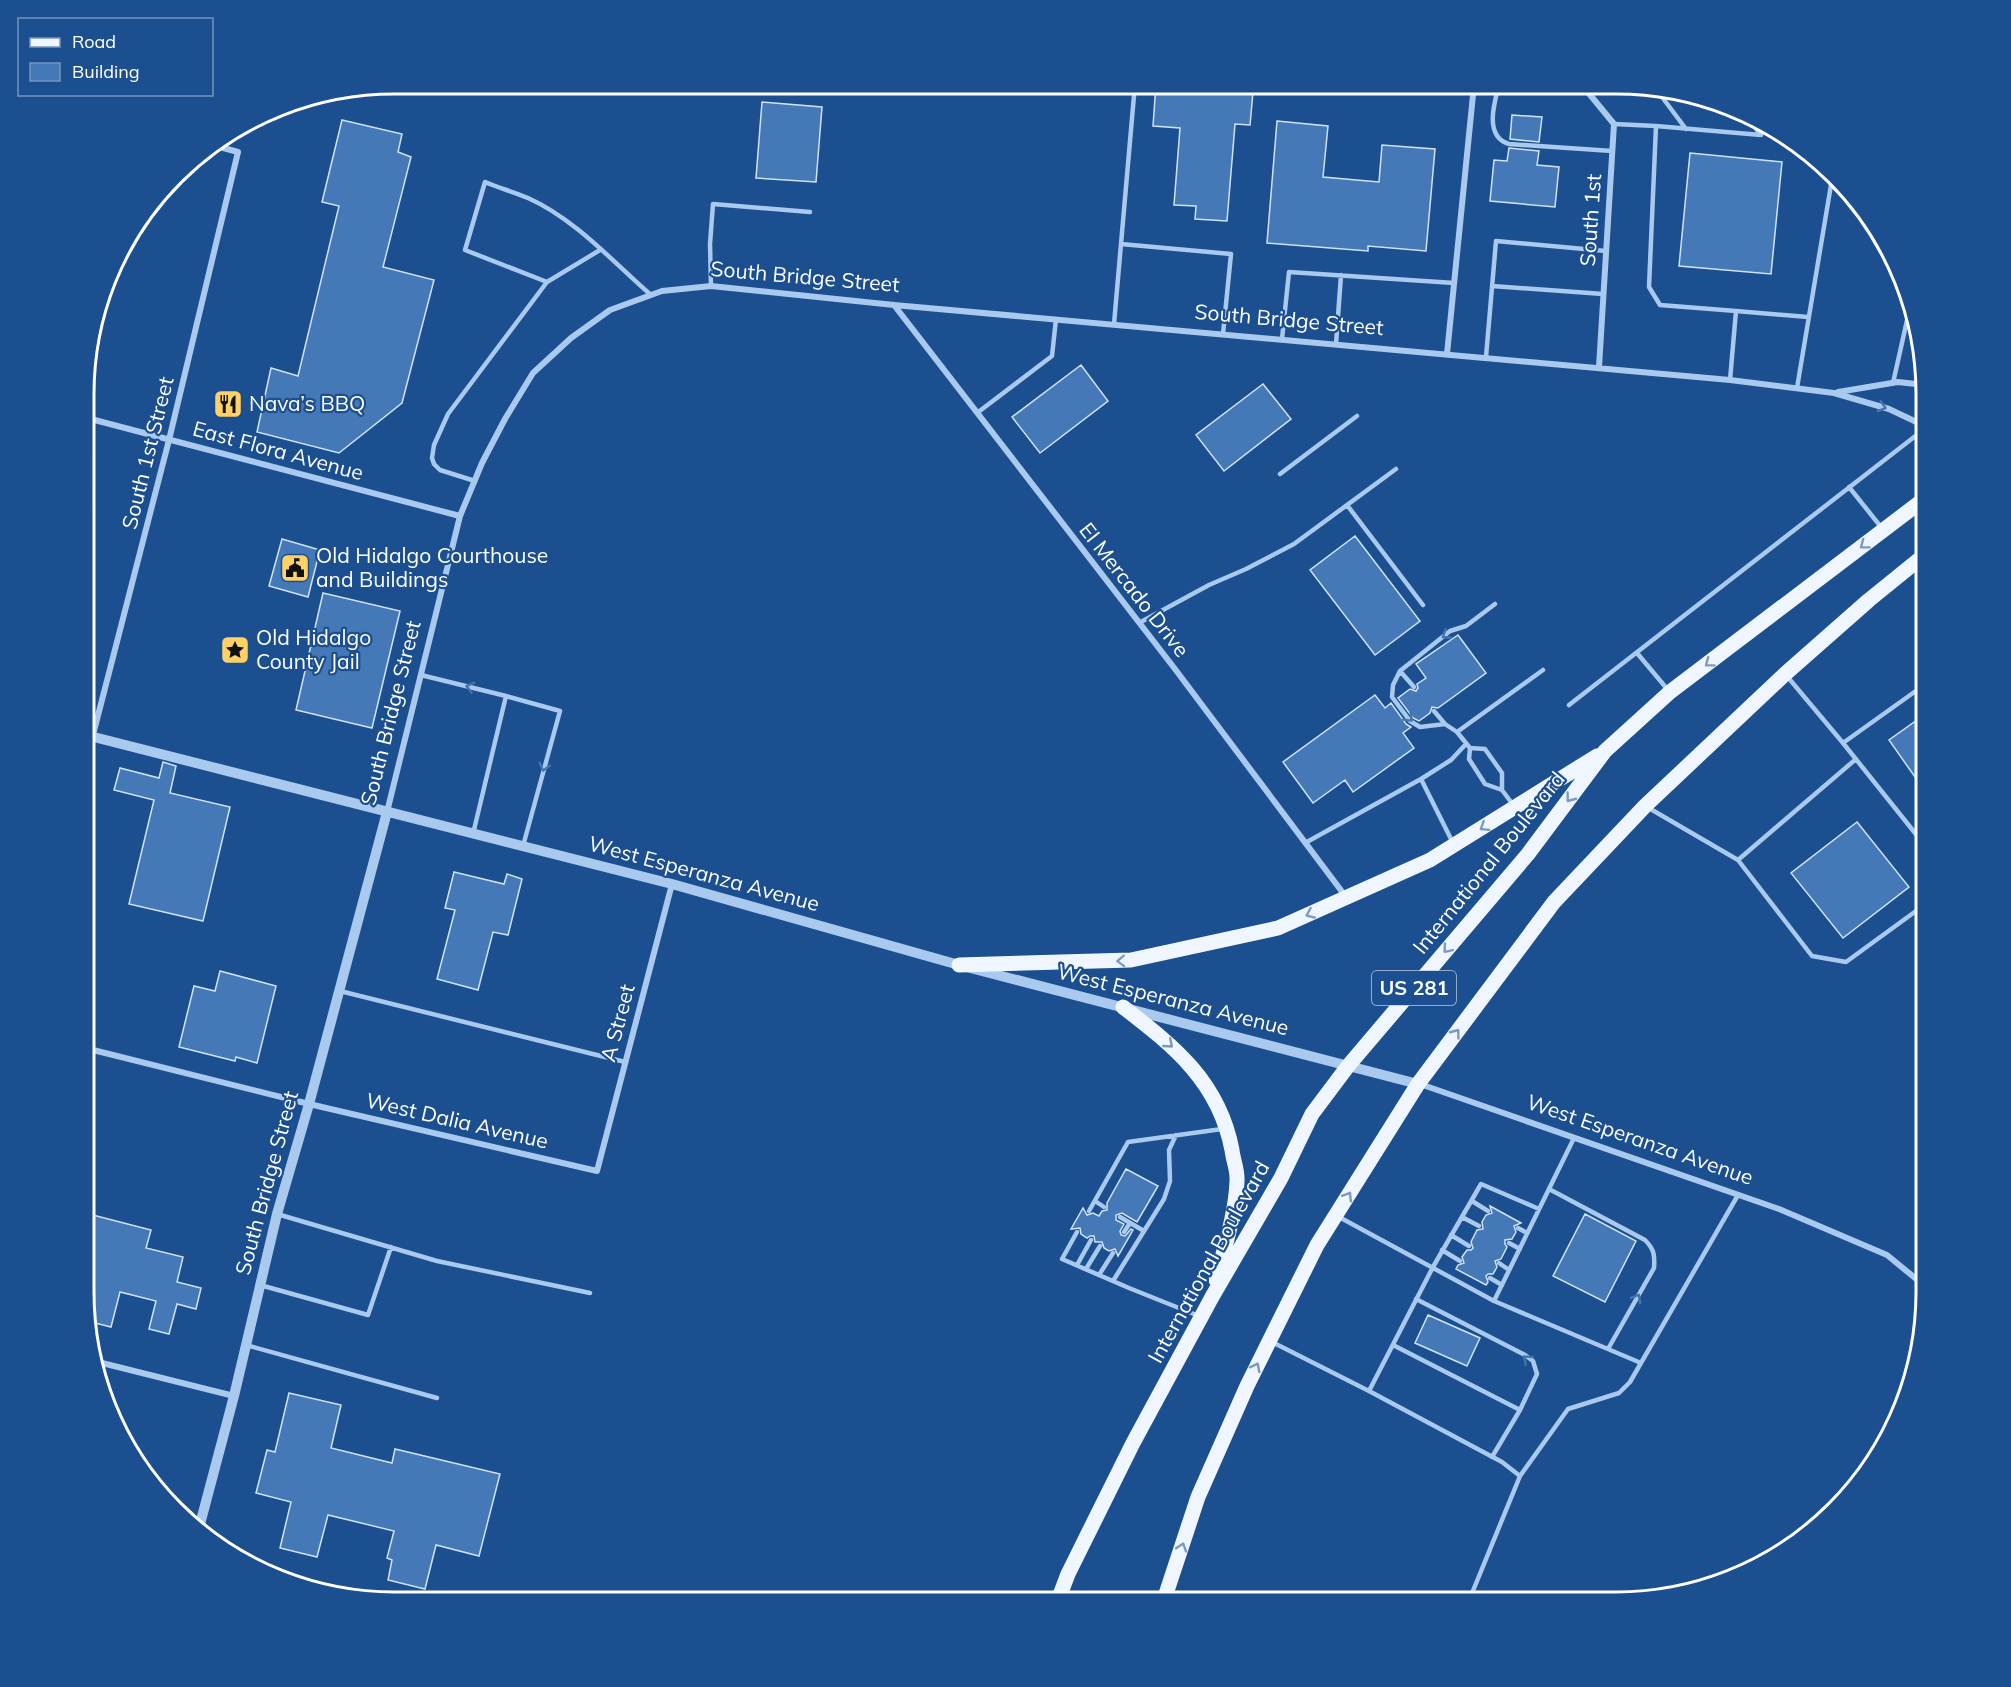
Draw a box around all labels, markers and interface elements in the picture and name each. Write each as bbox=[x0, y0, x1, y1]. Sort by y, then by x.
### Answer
legend bbox=[18, 18, 213, 96]
text: Road bbox=[72, 30, 116, 53]
text: Building bbox=[72, 60, 140, 83]
street label: South 1st bbox=[1574, 173, 1606, 267]
street label: South Bridge Street bbox=[710, 255, 901, 297]
street label: South Bridge Street bbox=[1194, 298, 1385, 340]
street label: South 1st Street bbox=[116, 374, 179, 532]
restaurant icon: Nava’s BBQ bbox=[212, 388, 244, 420]
place label: Nava’s BBQ bbox=[249, 390, 365, 416]
one-way arrow bbox=[1876, 400, 1887, 412]
street label: East Flora Avenue bbox=[190, 415, 366, 485]
street label: El Mercado Drive bbox=[1074, 517, 1195, 662]
one-way arrow bbox=[1859, 537, 1870, 548]
place label: Old Hidalgo Courthouse and Buildings bbox=[316, 542, 548, 592]
public building icon: Old Hidalgo Courthouse and Buildings bbox=[279, 552, 311, 584]
street label: South Bridge Street bbox=[354, 618, 426, 808]
place label: Old Hidalgo County Jail bbox=[256, 624, 371, 674]
one-way arrow bbox=[1442, 628, 1453, 639]
place icon: Old Hidalgo County Jail bbox=[219, 634, 251, 666]
one-way arrow bbox=[1704, 656, 1715, 667]
one-way arrow bbox=[465, 681, 475, 694]
one-way arrow bbox=[1402, 711, 1413, 721]
one-way arrow bbox=[539, 762, 551, 772]
street label: International Boulevard bbox=[1407, 766, 1570, 959]
one-way arrow bbox=[1566, 792, 1577, 803]
one-way arrow bbox=[1479, 819, 1490, 830]
street label: West Esperanza Avenue bbox=[586, 830, 822, 916]
one-way arrow bbox=[1305, 906, 1316, 918]
one-way arrow bbox=[1443, 942, 1454, 953]
one-way arrow bbox=[1117, 954, 1126, 967]
street label: West Esperanza Avenue bbox=[1055, 958, 1292, 1040]
road number: US 281 bbox=[1372, 971, 1456, 1005]
street label: A Street bbox=[594, 981, 640, 1064]
one-way arrow bbox=[1449, 1029, 1460, 1040]
one-way arrow bbox=[1162, 1037, 1173, 1048]
street label: West Dalia Avenue bbox=[364, 1086, 551, 1154]
street label: South Bridge Street bbox=[229, 1088, 303, 1278]
street label: West Esperanza Avenue bbox=[1524, 1088, 1757, 1190]
street label: International Boulevard bbox=[1142, 1156, 1275, 1367]
one-way arrow bbox=[1341, 1191, 1352, 1202]
one-way arrow bbox=[1630, 1294, 1641, 1304]
one-way arrow bbox=[1524, 1355, 1534, 1366]
one-way arrow bbox=[1249, 1363, 1260, 1374]
one-way arrow bbox=[1174, 1542, 1187, 1553]

